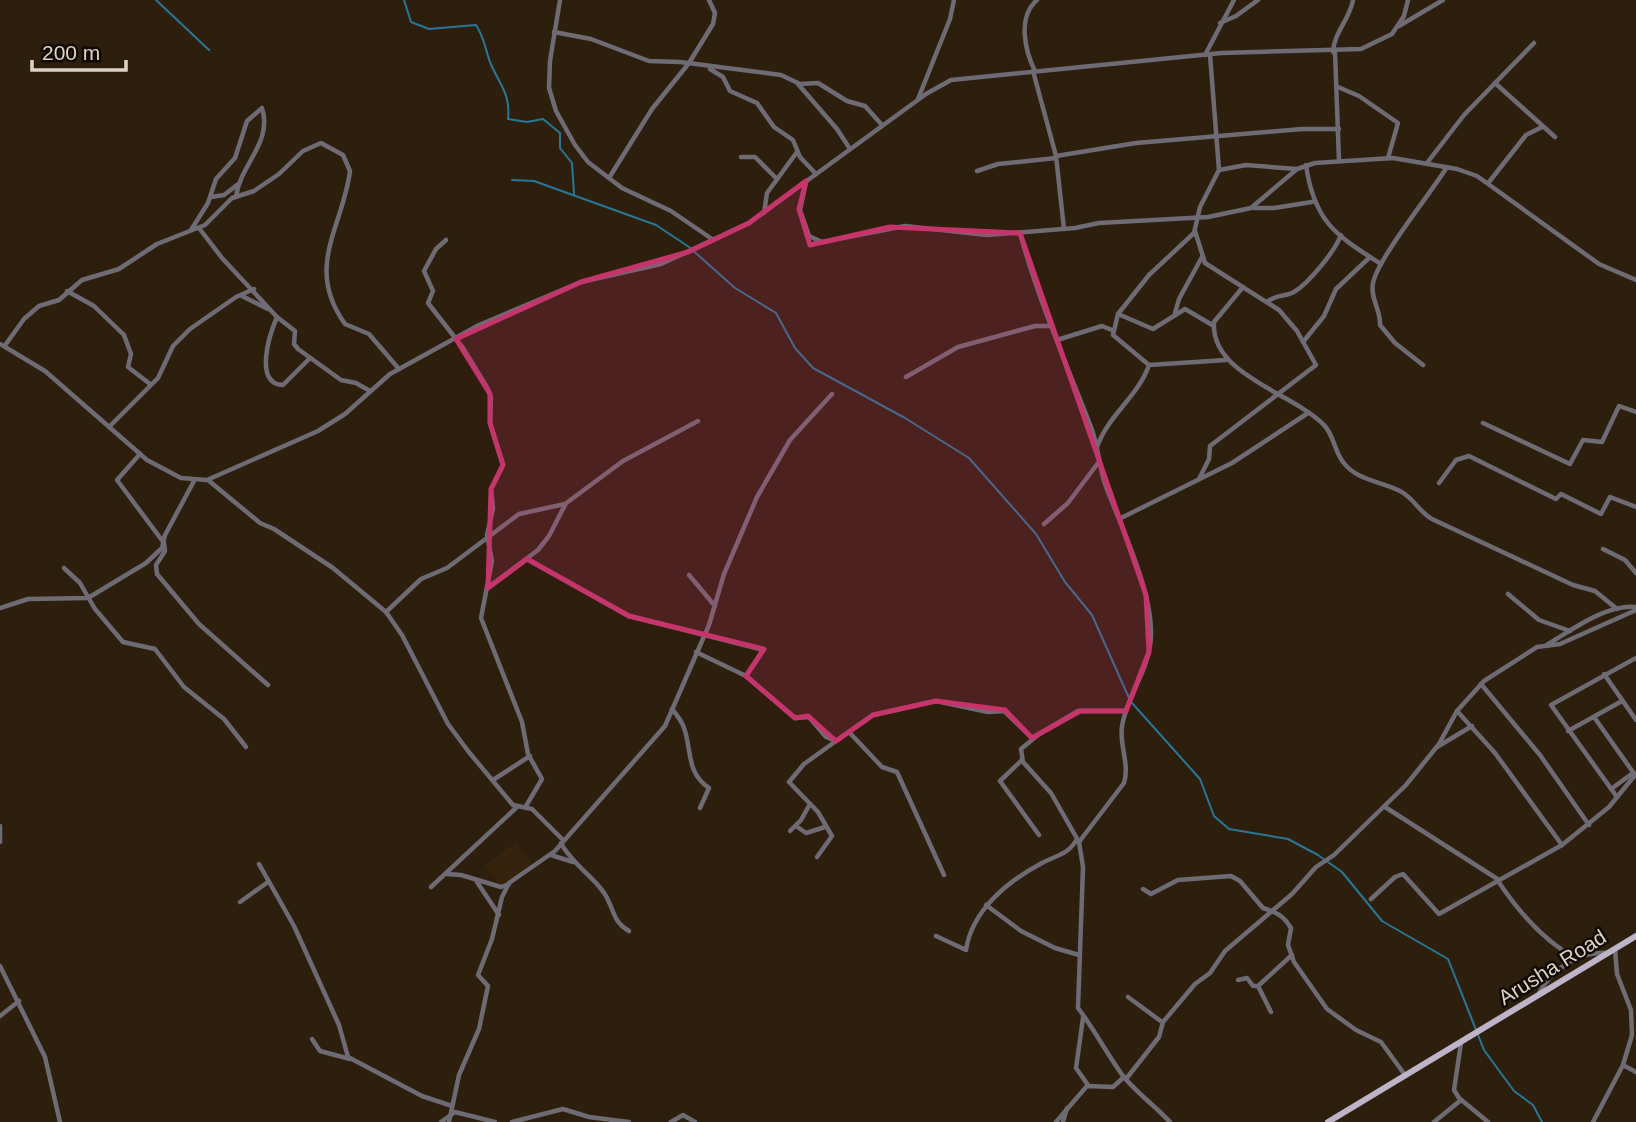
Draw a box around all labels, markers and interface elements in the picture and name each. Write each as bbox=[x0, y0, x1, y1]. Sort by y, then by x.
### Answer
scale bar bbox=[32, 28, 126, 72]
text: 200 m bbox=[42, 41, 100, 64]
street label: Arusha Road bbox=[1494, 925, 1610, 1009]

